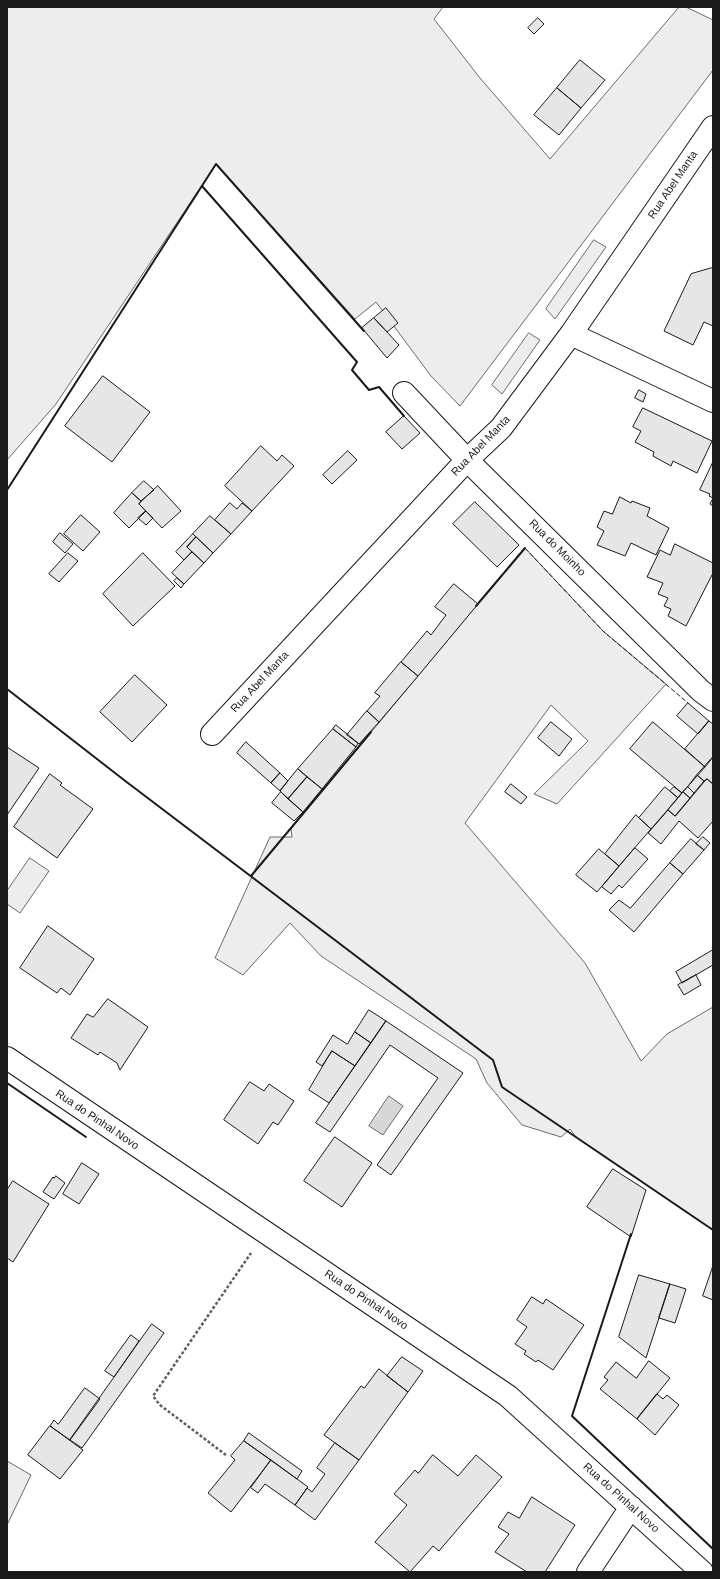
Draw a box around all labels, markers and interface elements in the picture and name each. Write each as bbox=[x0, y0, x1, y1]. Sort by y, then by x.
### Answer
street label: Rua Abel Manta bbox=[645, 149, 701, 221]
street label: Rua Abel Manta bbox=[449, 413, 513, 479]
street label: Rua do Moinho bbox=[526, 517, 588, 579]
street label: Rua Abel Manta bbox=[228, 649, 292, 715]
street label: Rua do Pinhal Novo bbox=[53, 1087, 141, 1153]
street label: Rua do Pinhal Novo bbox=[322, 1267, 410, 1333]
street label: Rua do Pinhal Novo bbox=[580, 1460, 662, 1536]

